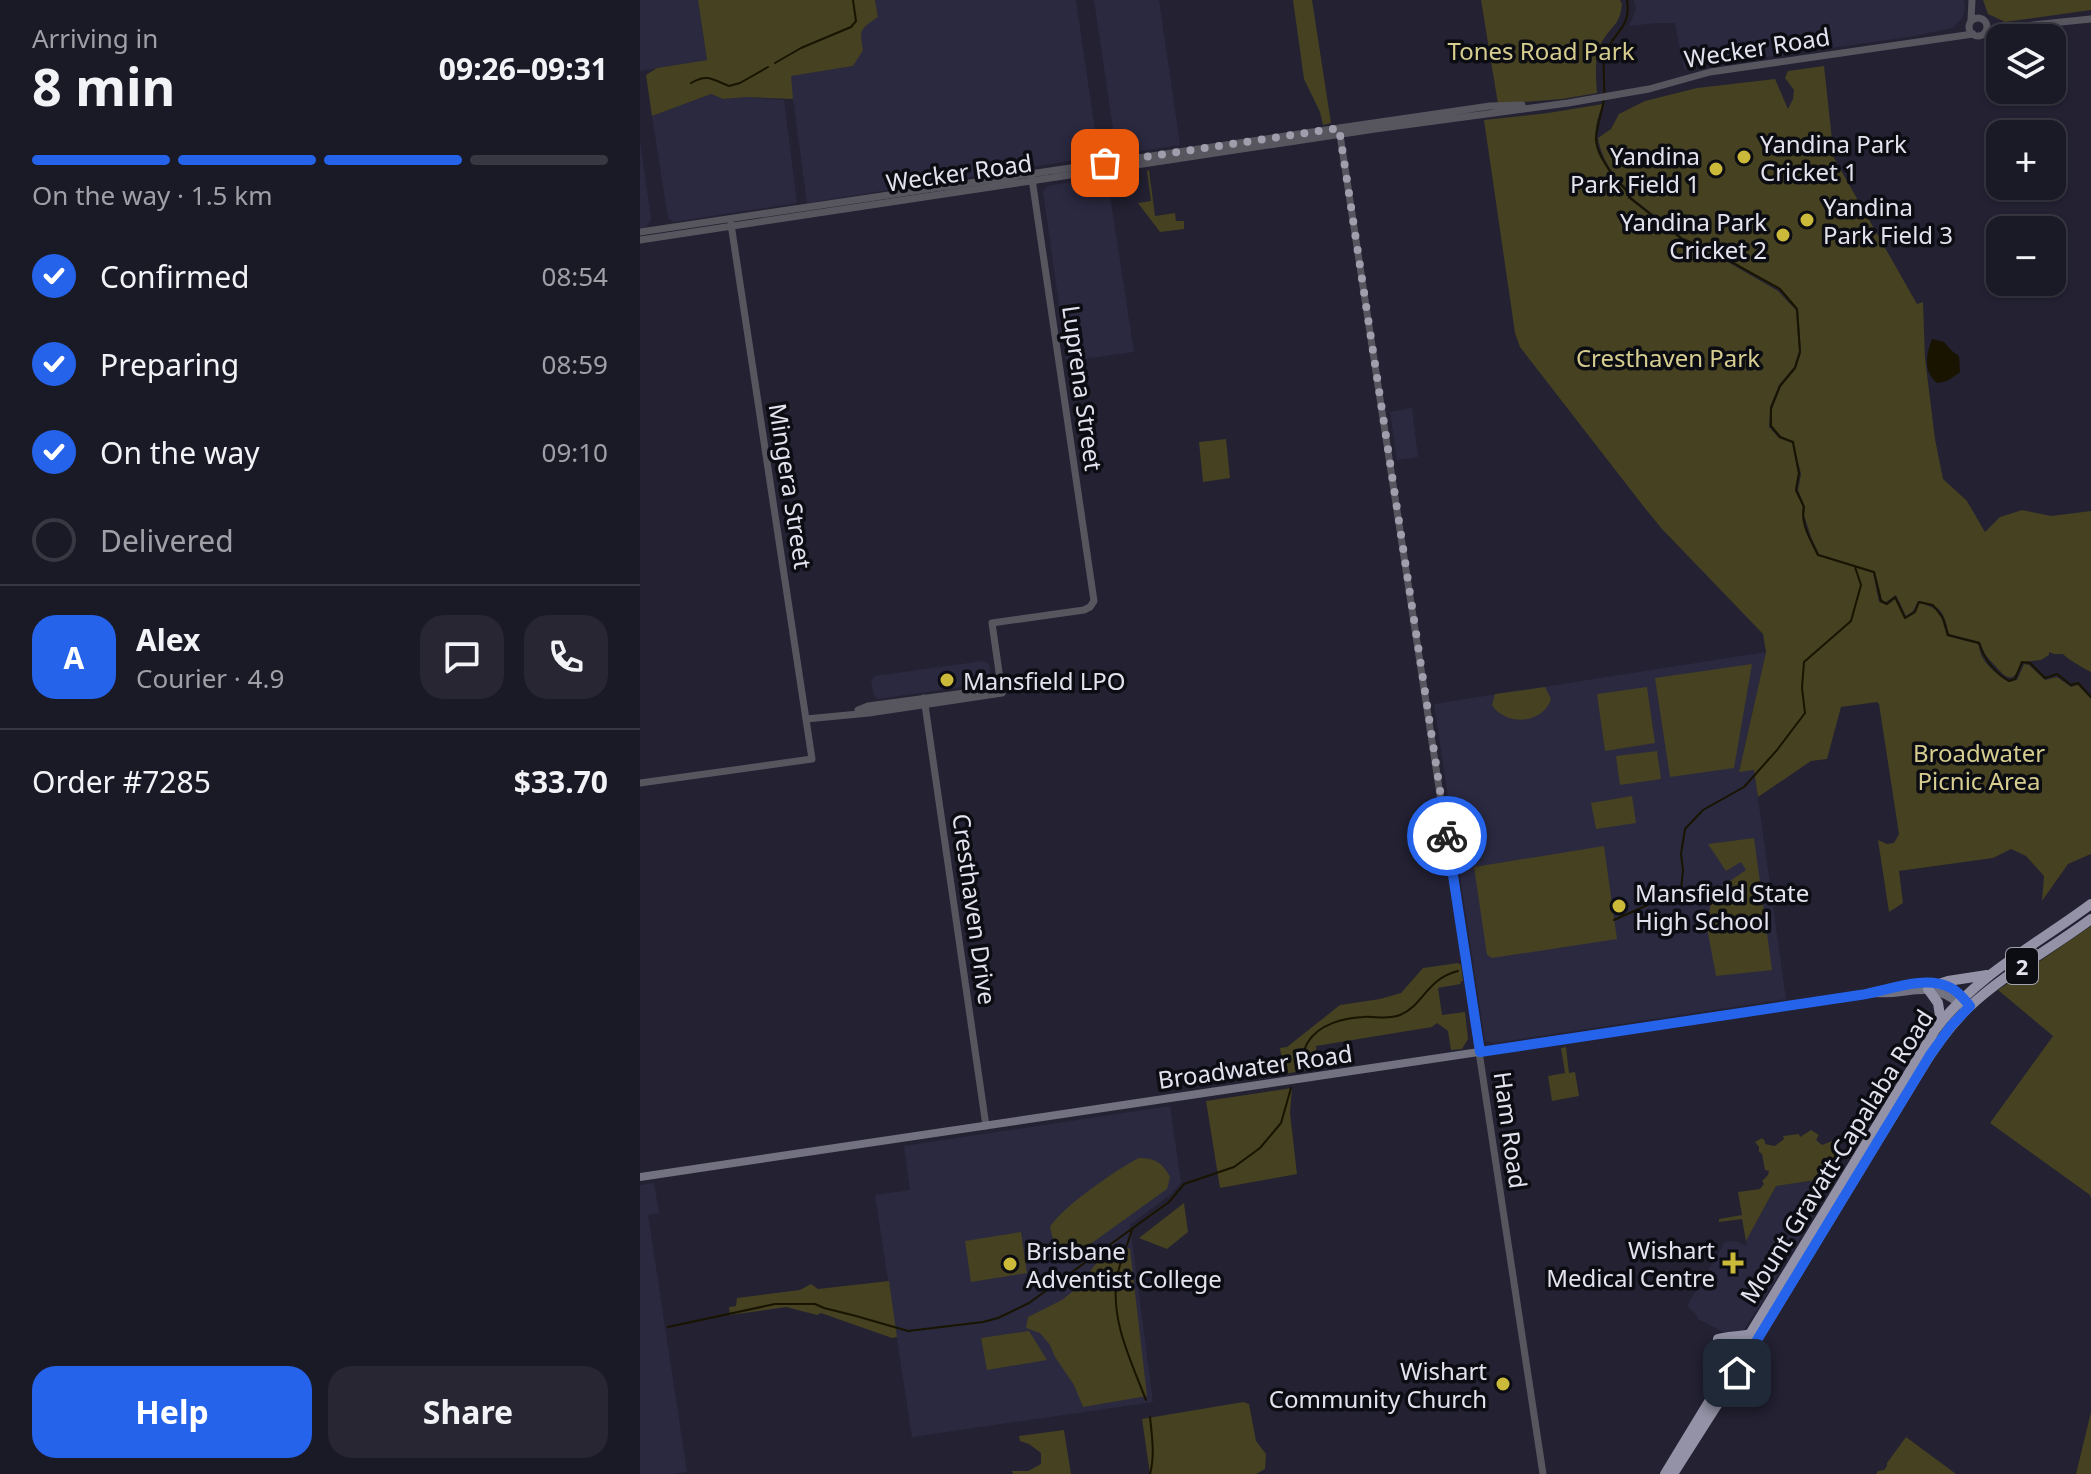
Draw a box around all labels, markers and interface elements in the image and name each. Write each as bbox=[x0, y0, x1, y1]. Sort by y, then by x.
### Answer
street label: Wecker Road bbox=[1682, 19, 1832, 75]
text: Arriving in bbox=[32, 20, 158, 56]
map controls bbox=[1986, 24, 2066, 296]
button: layers bbox=[1986, 24, 2066, 104]
park label: Tones Road Park bbox=[1448, 34, 1635, 67]
text: 09:26–09:31 bbox=[439, 48, 608, 89]
text: 8 min bbox=[32, 50, 175, 121]
button: + bbox=[1986, 120, 2066, 200]
place label: Yandina Park Cricket 1 bbox=[1760, 127, 1907, 188]
pin bbox=[1071, 129, 1139, 197]
place label: Yandina Park Field 1 bbox=[1570, 139, 1700, 200]
icon: bag bbox=[1083, 141, 1127, 185]
street label: Wecker Road bbox=[884, 145, 1034, 199]
marker: Yandina Park Cricket 1 bbox=[1735, 148, 1753, 166]
marker: Yandina Park Field 1 bbox=[1707, 160, 1725, 178]
text: On the way · 1.5 km bbox=[32, 177, 272, 213]
place label: Yandina Park Field 3 bbox=[1823, 190, 1953, 251]
place label: Yandina Park Cricket 2 bbox=[1620, 205, 1767, 266]
marker: Yandina Park Field 3 bbox=[1798, 211, 1816, 229]
button: − bbox=[1986, 216, 2066, 296]
marker: Yandina Park Cricket 2 bbox=[1774, 226, 1792, 244]
icon: check bbox=[32, 254, 76, 298]
text: Confirmed bbox=[100, 256, 250, 297]
text: 08:54 bbox=[542, 258, 608, 294]
street label: Luprena Street bbox=[1055, 303, 1111, 473]
park label: Cresthaven Park bbox=[1576, 341, 1760, 374]
icon: check bbox=[32, 342, 76, 386]
text: Preparing bbox=[100, 344, 239, 385]
text: 08:59 bbox=[542, 346, 608, 382]
street label: Mingera Street bbox=[762, 401, 820, 571]
icon: check bbox=[32, 430, 76, 474]
text: On the way bbox=[100, 432, 260, 473]
text: 09:10 bbox=[542, 434, 608, 470]
text: Delivered bbox=[100, 520, 234, 561]
button: chat bbox=[420, 615, 504, 699]
button: phone bbox=[524, 615, 608, 699]
text: Alex bbox=[136, 619, 200, 660]
text: A bbox=[64, 637, 84, 678]
text: Courier · 4.9 bbox=[136, 660, 284, 696]
place label: Mansfield LPO bbox=[963, 664, 1126, 697]
marker: Mansfield LPO bbox=[938, 671, 956, 689]
park label: Broadwater Picnic Area bbox=[1913, 736, 2045, 797]
text: Order #7285 bbox=[32, 761, 211, 802]
text: $33.70 bbox=[514, 761, 608, 802]
courier bbox=[1407, 796, 1487, 876]
street label: Cresthaven Drive bbox=[945, 811, 1005, 1007]
icon: bike bbox=[1425, 814, 1469, 858]
place label: Mansfield State High School bbox=[1635, 876, 1809, 937]
marker: Mansfield State High School bbox=[1610, 897, 1628, 915]
road number: 2 bbox=[2006, 948, 2038, 984]
street label: Mount Gravatt-Capalaba Road bbox=[1732, 1003, 1940, 1309]
street label: Broadwater Road bbox=[1156, 1036, 1354, 1096]
street label: Ham Road bbox=[1486, 1069, 1536, 1191]
place label: Wishart Medical Centre bbox=[1546, 1233, 1715, 1294]
place label: Brisbane Adventist College bbox=[1026, 1234, 1222, 1295]
marker: Wishart Medical Centre bbox=[1722, 1252, 1744, 1274]
marker: Brisbane Adventist College bbox=[1001, 1255, 1019, 1273]
pin bbox=[1703, 1339, 1771, 1407]
icon: home bbox=[1715, 1351, 1759, 1395]
place label: Wishart Community Church bbox=[1269, 1354, 1487, 1415]
button: Help bbox=[32, 1366, 312, 1458]
button: Share bbox=[328, 1366, 608, 1458]
marker: Wishart Community Church bbox=[1494, 1375, 1512, 1393]

